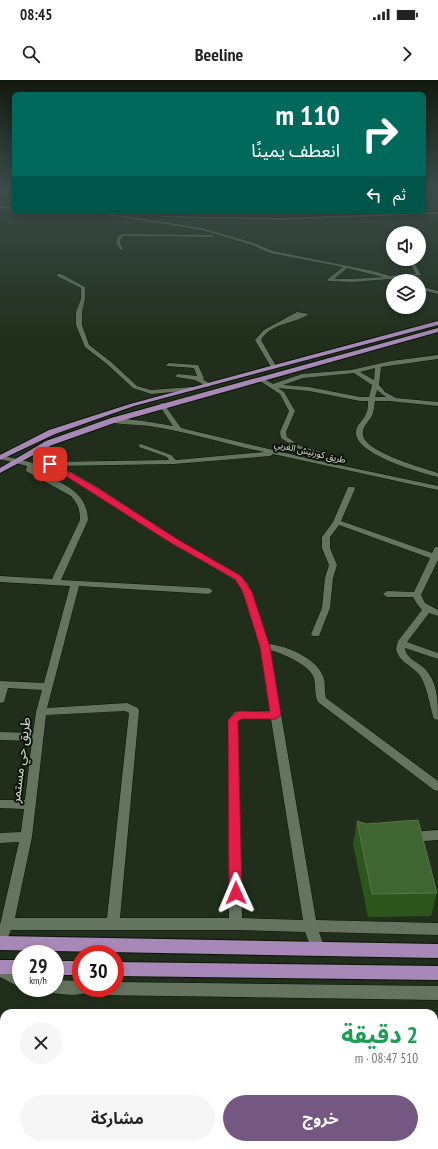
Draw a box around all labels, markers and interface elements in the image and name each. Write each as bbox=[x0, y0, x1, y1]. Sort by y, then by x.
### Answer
text: 08:45 bbox=[20, 5, 52, 24]
icon: search bbox=[20, 43, 42, 65]
text: Beeline bbox=[195, 43, 243, 66]
icon: forward bbox=[396, 43, 418, 65]
text: 110 m bbox=[276, 96, 340, 133]
icon: right bbox=[354, 108, 406, 160]
text: انعطف يمينًا bbox=[251, 139, 340, 162]
icon: left bbox=[363, 184, 385, 206]
text: ثم bbox=[393, 185, 406, 204]
map controls bbox=[386, 226, 426, 314]
button: sound bbox=[386, 226, 426, 266]
button: layers bbox=[386, 274, 426, 314]
street label: طريق كورنيش الغربي bbox=[273, 438, 347, 467]
pin bbox=[33, 447, 67, 481]
icon: arrive bbox=[39, 453, 61, 475]
street label: طريق حي مستمر bbox=[7, 716, 36, 805]
position arrow bbox=[215, 872, 257, 914]
speed limit sign: 30 bbox=[72, 945, 124, 997]
text: 29 bbox=[28, 953, 48, 979]
text: km/h bbox=[29, 974, 47, 987]
text: 2 دقيقة bbox=[341, 1019, 418, 1050]
button: close bbox=[20, 1022, 62, 1064]
text: 510 m · 08:47 bbox=[355, 1050, 418, 1067]
button: مشاركة bbox=[20, 1095, 215, 1141]
button: خروج bbox=[223, 1095, 418, 1141]

